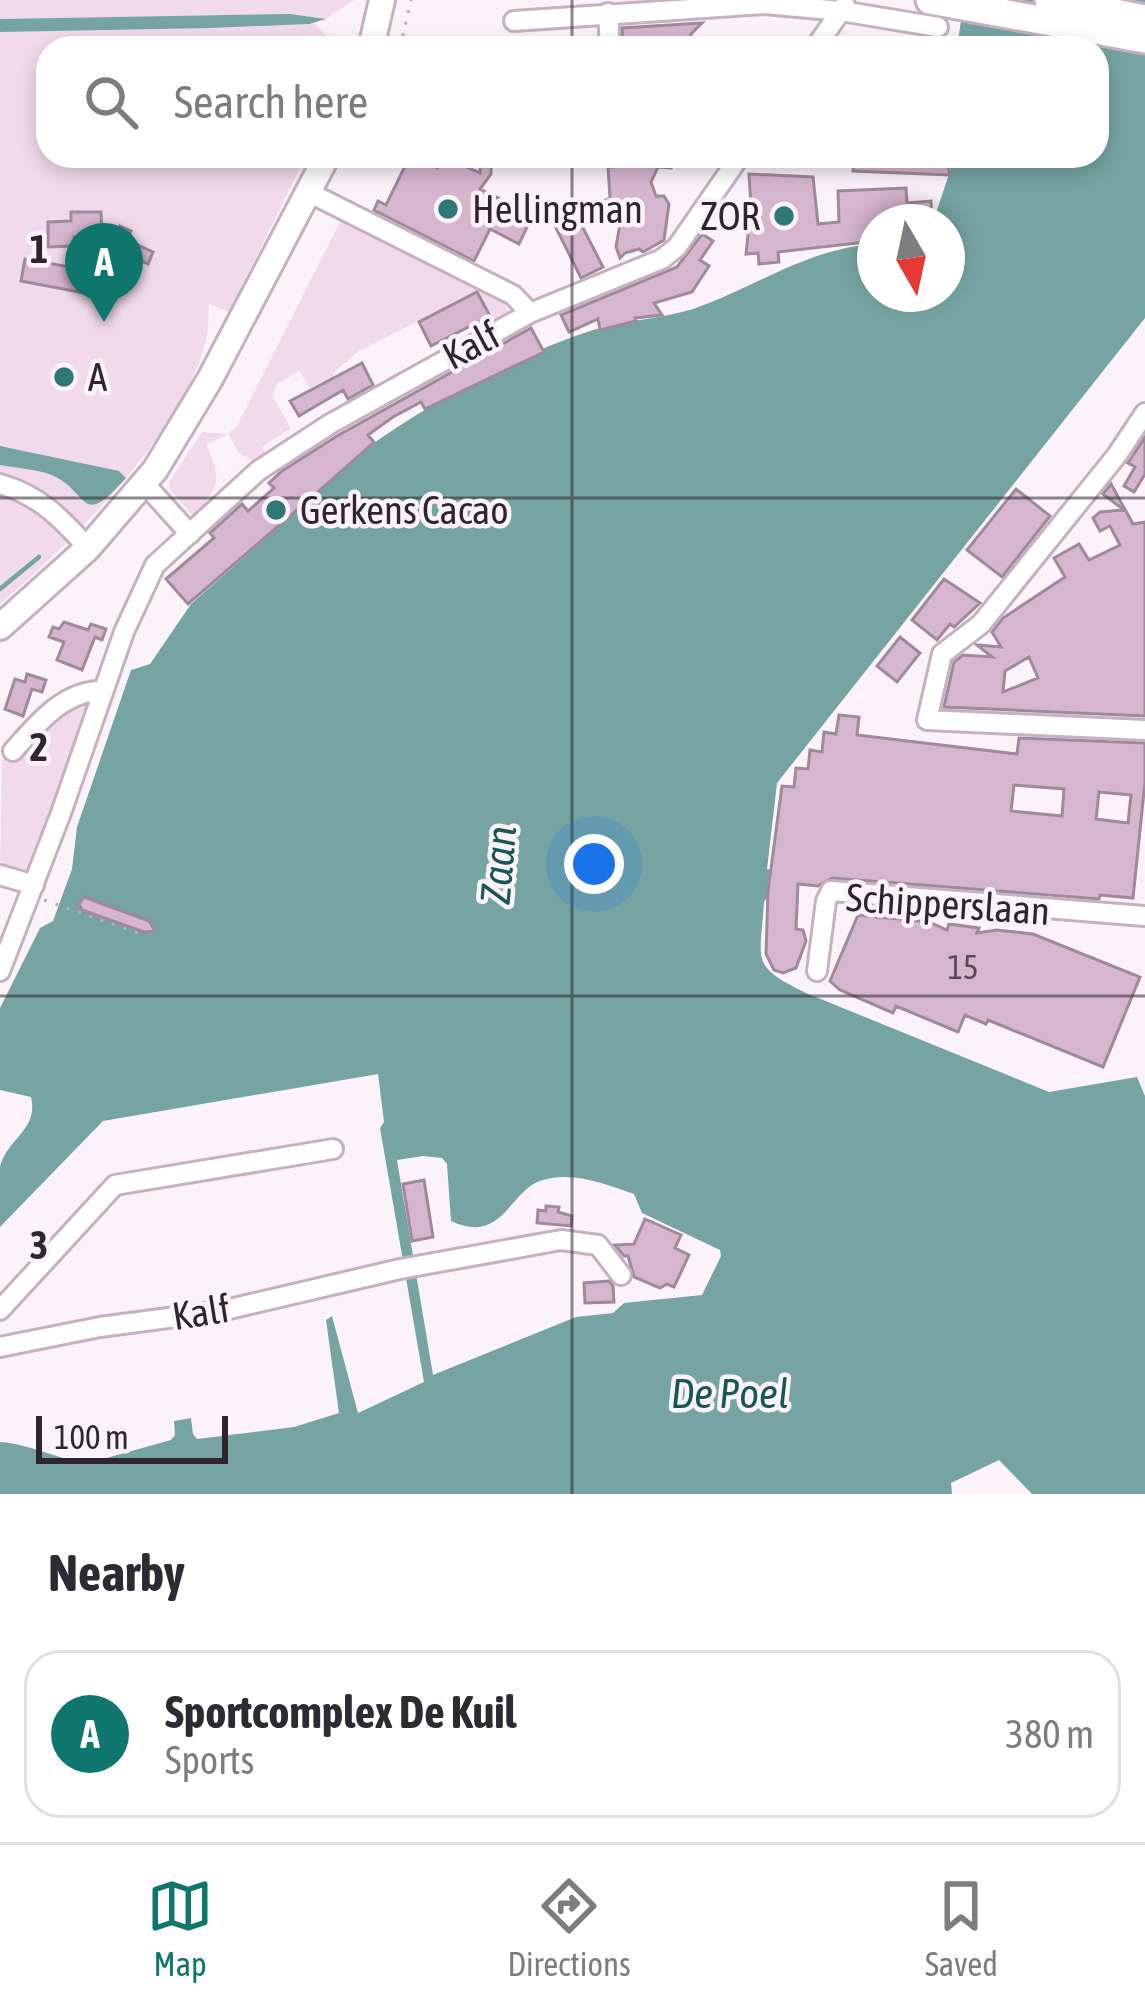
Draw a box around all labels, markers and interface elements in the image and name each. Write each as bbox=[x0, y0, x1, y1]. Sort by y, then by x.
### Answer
search box bbox=[36, 36, 1109, 168]
icon: search bbox=[78, 69, 144, 135]
text: Search here bbox=[174, 76, 368, 128]
place label: Hellingman bbox=[472, 187, 643, 231]
place label: ZOR bbox=[700, 194, 760, 238]
marker: Hellingman bbox=[435, 196, 461, 222]
marker: ZOR bbox=[771, 203, 797, 229]
north arrow bbox=[857, 204, 965, 312]
pin: A bbox=[65, 223, 143, 322]
text: 1 bbox=[30, 227, 48, 271]
street label: Kalf bbox=[435, 312, 507, 378]
place label: A bbox=[88, 355, 107, 399]
marker: A bbox=[51, 364, 77, 390]
place label: Gerkens Cacao bbox=[300, 488, 509, 532]
marker: Gerkens Cacao bbox=[263, 497, 289, 523]
text: 2 bbox=[30, 725, 48, 769]
water label: Zaan bbox=[471, 824, 525, 906]
your location bbox=[564, 834, 624, 894]
street label: Schipperslaan bbox=[845, 875, 1051, 933]
house number: 15 bbox=[947, 948, 979, 986]
text: 3 bbox=[30, 1223, 48, 1267]
street label: Kalf bbox=[169, 1286, 233, 1338]
water label: De Poel bbox=[671, 1369, 789, 1417]
scale bar bbox=[36, 1410, 228, 1463]
text: 100 m bbox=[54, 1418, 129, 1456]
text: Nearby bbox=[48, 1543, 185, 1602]
text: Sportcomplex De Kuil bbox=[165, 1686, 516, 1738]
text: A bbox=[80, 1712, 100, 1756]
text: 380 m bbox=[1006, 1712, 1094, 1756]
text: Sports bbox=[165, 1738, 254, 1782]
tab: Map bbox=[147, 1873, 213, 1983]
tab: Directions bbox=[507, 1873, 631, 1983]
tab: Saved bbox=[925, 1873, 998, 1983]

